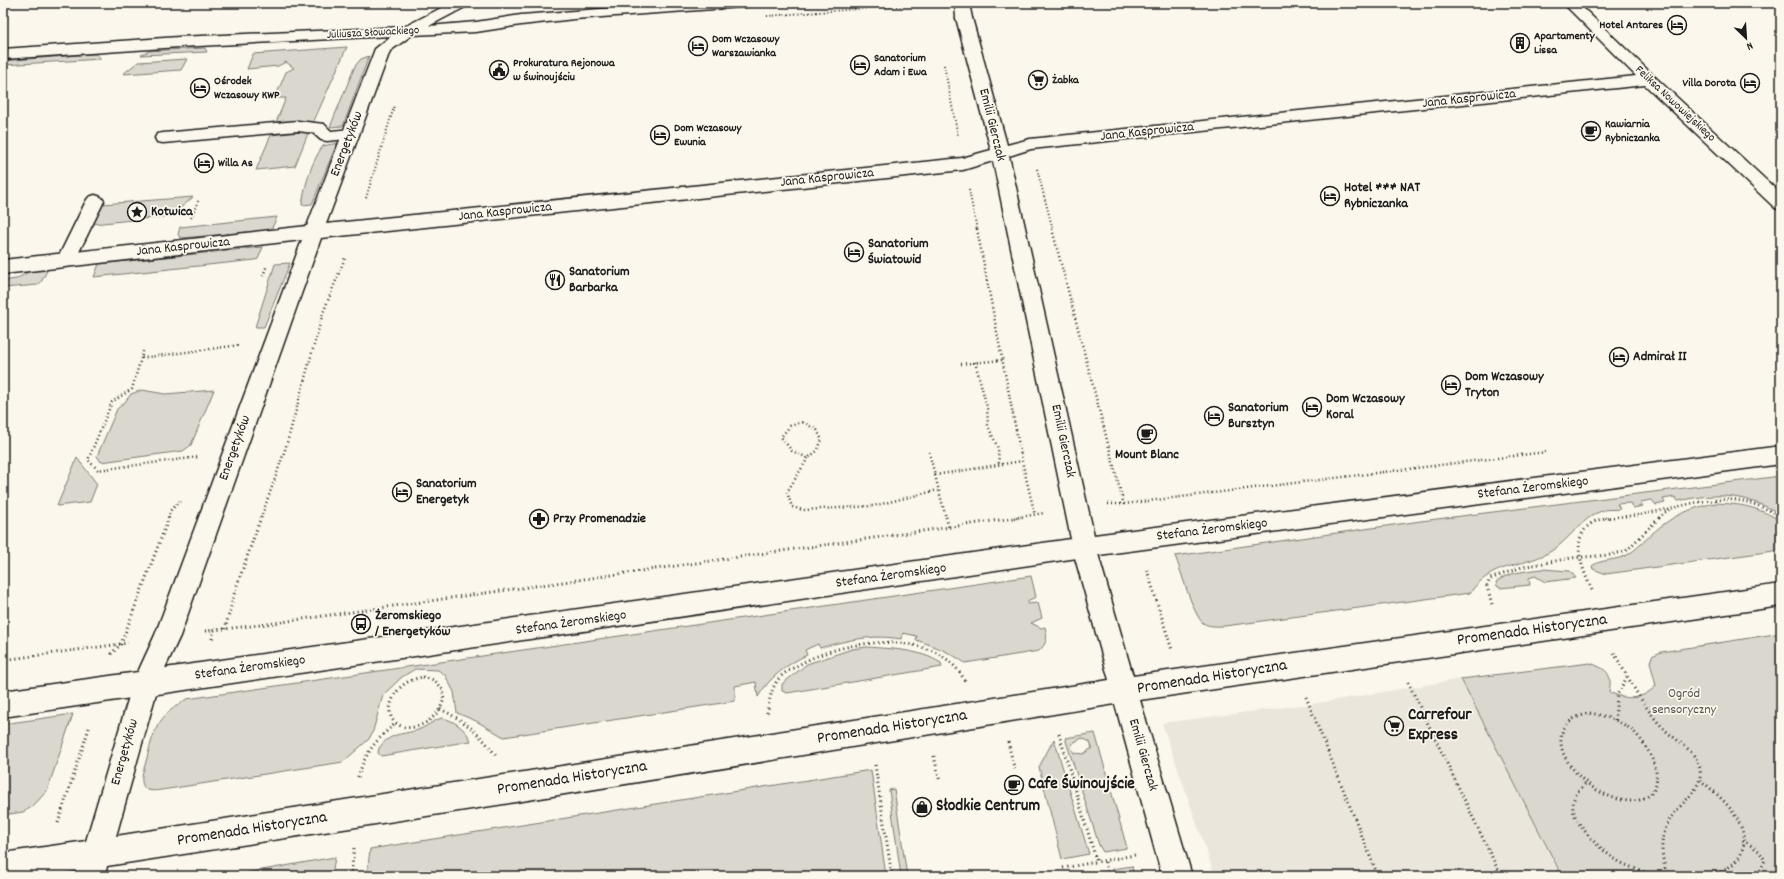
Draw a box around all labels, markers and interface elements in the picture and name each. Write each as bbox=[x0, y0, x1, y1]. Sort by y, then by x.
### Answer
hotel icon: Hotel Antares bbox=[1666, 14, 1688, 36]
place label: Hotel Antares bbox=[1599, 17, 1663, 34]
north arrow bbox=[1726, 18, 1766, 58]
street label: Juliusza Słowackiego bbox=[326, 22, 420, 44]
place label: Apartamenty Lissa bbox=[1534, 28, 1596, 59]
place label: Dom Wczasowy Warszawianka bbox=[712, 31, 781, 62]
building icon: Apartamenty Lissa bbox=[1509, 32, 1531, 54]
hotel icon: Dom Wczasowy Warszawianka bbox=[687, 35, 709, 57]
text: N bbox=[1743, 37, 1755, 54]
place label: Sanatorium Adam i Ewa bbox=[874, 50, 928, 81]
hotel icon: Sanatorium Adam i Ewa bbox=[849, 54, 871, 76]
place label: Prokuratura Rejonowa w Świnoujściu bbox=[513, 55, 616, 86]
public building icon: Prokuratura Rejonowa w Świnoujściu bbox=[488, 59, 510, 81]
street label: Feliksa Nowowiejskiego bbox=[1631, 62, 1719, 146]
supermarket icon: Żabka bbox=[1027, 69, 1049, 91]
place label: Żabka bbox=[1052, 72, 1080, 89]
hotel icon: Villa Dorota bbox=[1739, 72, 1761, 94]
place label: Ośrodek Wczasowy KWP bbox=[214, 73, 280, 104]
place label: Villa Dorota bbox=[1683, 75, 1737, 92]
hotel icon: Ośrodek Wczasowy KWP bbox=[189, 77, 211, 99]
street label: Jana Kasprowicza bbox=[1421, 84, 1517, 114]
street label: Emilii Gierczak bbox=[973, 86, 1011, 164]
street label: Energetyków bbox=[325, 109, 369, 179]
place label: Kawiarnia Rybniczanka bbox=[1605, 116, 1661, 147]
street label: Jana Kasprowicza bbox=[1099, 117, 1195, 147]
place label: Dom Wczasowy Ewunia bbox=[674, 120, 743, 151]
cafe icon: Kawiarnia Rybniczanka bbox=[1580, 120, 1602, 142]
hotel icon: Dom Wczasowy Ewunia bbox=[649, 124, 671, 146]
hotel icon: Willa As bbox=[193, 152, 215, 174]
place label: Willa As bbox=[218, 155, 253, 172]
street label: Jana Kasprowicza bbox=[779, 163, 875, 193]
place label: Hotel *** NAT Rybniczanka bbox=[1344, 178, 1421, 214]
hotel icon: Hotel *** NAT Rybniczanka bbox=[1319, 185, 1341, 207]
street label: Jana Kasprowicza bbox=[457, 197, 553, 227]
place icon: Kotwica bbox=[126, 201, 148, 223]
place label: Kotwica bbox=[151, 202, 194, 222]
street label: Jana Kasprowicza bbox=[135, 232, 231, 262]
place label: Sanatorium Światowid bbox=[868, 234, 929, 270]
hotel icon: Sanatorium Światowid bbox=[843, 241, 865, 263]
place label: Sanatorium Barbarka bbox=[569, 262, 630, 298]
restaurant icon: Sanatorium Barbarka bbox=[544, 269, 566, 291]
hotel icon: Admirał II bbox=[1608, 346, 1630, 368]
place label: Admirał II bbox=[1633, 347, 1687, 367]
place label: Dom Wczasowy Tryton bbox=[1465, 367, 1545, 403]
hotel icon: Dom Wczasowy Tryton bbox=[1440, 374, 1462, 396]
place label: Dom Wczasowy Koral bbox=[1326, 389, 1406, 425]
hotel icon: Dom Wczasowy Koral bbox=[1301, 396, 1323, 418]
place label: Sanatorium Bursztyn bbox=[1228, 398, 1289, 434]
street label: Emilii Gierczak bbox=[1045, 403, 1081, 480]
hotel icon: Sanatorium Bursztyn bbox=[1203, 405, 1225, 427]
street label: Energetyków bbox=[214, 412, 256, 484]
cafe icon: Mount Blanc bbox=[1136, 423, 1158, 445]
place label: Mount Blanc bbox=[1115, 445, 1179, 465]
street label: Stefana Żeromskiego bbox=[1476, 471, 1590, 505]
place label: Sanatorium Energetyk bbox=[416, 474, 477, 510]
hotel icon: Sanatorium Energetyk bbox=[391, 481, 413, 503]
pharmacy icon: Przy Promenadzie bbox=[528, 508, 550, 530]
place label: Przy Promenadzie bbox=[553, 509, 646, 529]
street label: Stefana Żeromskiego bbox=[1155, 513, 1269, 547]
street label: Stefana Żeromskiego bbox=[834, 558, 948, 594]
street label: Stefana Żeromskiego bbox=[514, 605, 628, 641]
place label: Żeromskiego / Energetyków bbox=[374, 606, 451, 642]
street label: Promenada Historyczna bbox=[1455, 608, 1610, 653]
bus stop icon: Żeromskiego / Energetyków bbox=[350, 613, 372, 635]
street label: Stefana Żeromskiego bbox=[193, 650, 307, 686]
street label: Promenada Historyczna bbox=[1135, 654, 1290, 702]
park label: Ogród sensoryczny bbox=[1652, 684, 1717, 720]
street label: Promenada Historyczna bbox=[815, 704, 970, 752]
place label: Carrefour Express bbox=[1408, 704, 1472, 748]
supermarket icon: Carrefour Express bbox=[1383, 715, 1405, 737]
street label: Energetyków bbox=[106, 716, 144, 788]
street label: Emilii Gierczak bbox=[1123, 716, 1163, 794]
street label: Promenada Historyczna bbox=[495, 755, 650, 803]
place label: Cafe Świnoujście bbox=[1028, 773, 1135, 797]
cafe icon: Cafe Świnoujście bbox=[1003, 774, 1025, 796]
place label: Słodkie Centrum bbox=[936, 795, 1040, 819]
shop icon: Słodkie Centrum bbox=[911, 796, 933, 818]
street label: Promenada Historyczna bbox=[175, 806, 330, 854]

